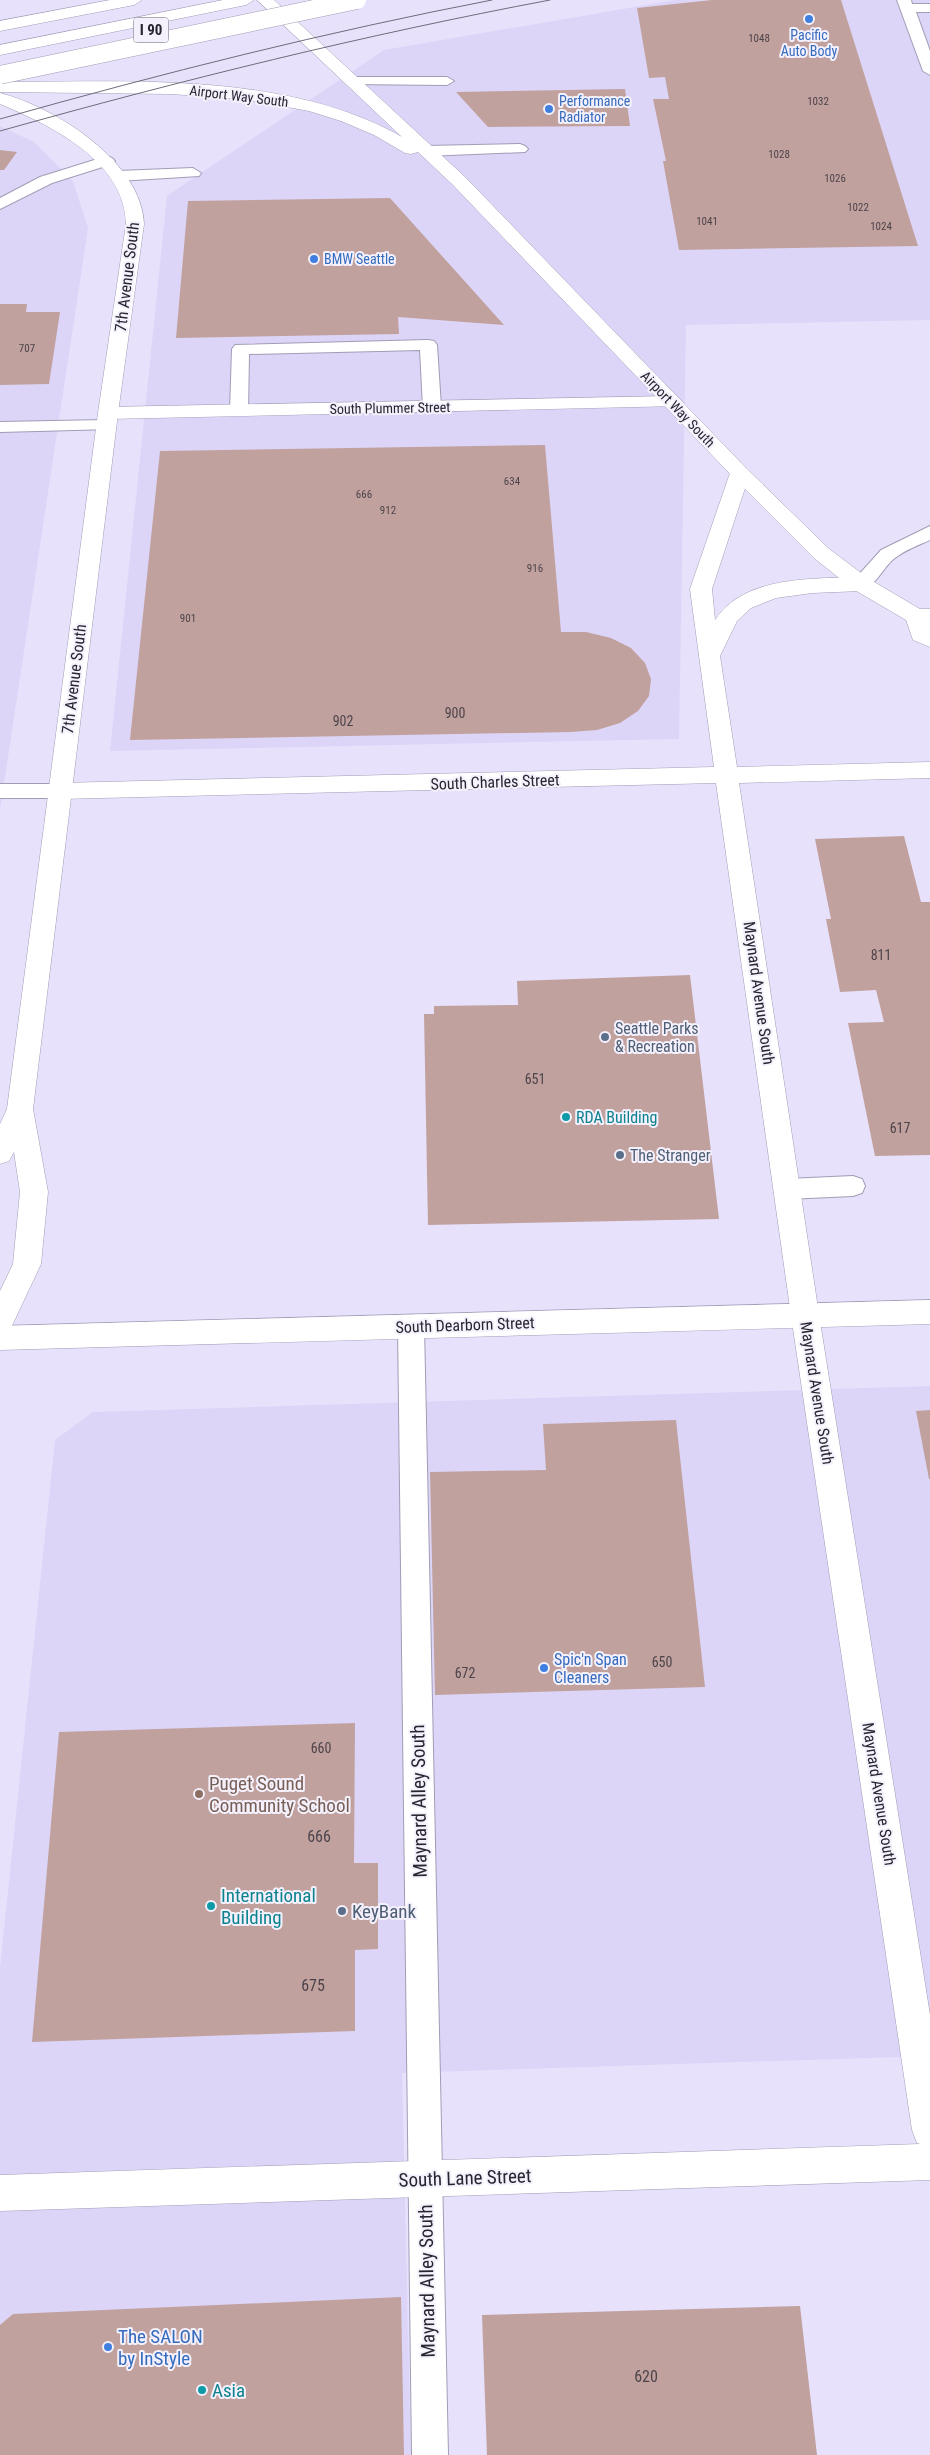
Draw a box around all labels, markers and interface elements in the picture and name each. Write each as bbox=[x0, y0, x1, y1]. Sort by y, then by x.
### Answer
marker: Pacific Auto Body bbox=[803, 13, 815, 25]
road number: I 90 bbox=[134, 18, 168, 42]
place label: Pacific Auto Body bbox=[781, 27, 837, 59]
house number: 1048 bbox=[748, 32, 770, 45]
street label: Airport Way South bbox=[189, 82, 289, 110]
place label: Performance Radiator bbox=[559, 93, 631, 125]
house number: 1032 bbox=[807, 95, 829, 108]
marker: Performance Radiator bbox=[543, 103, 555, 115]
house number: 1028 bbox=[768, 148, 790, 161]
house number: 1026 bbox=[824, 172, 846, 185]
house number: 1022 bbox=[847, 201, 869, 214]
house number: 1041 bbox=[696, 215, 718, 228]
house number: 1024 bbox=[870, 220, 892, 233]
street label: 7th Avenue South bbox=[111, 221, 143, 333]
place label: BMW Seattle bbox=[324, 251, 395, 267]
marker: BMW Seattle bbox=[308, 253, 320, 265]
house number: 707 bbox=[19, 342, 35, 355]
street label: Airport Way South bbox=[638, 368, 718, 450]
street label: South Plummer Street bbox=[329, 399, 451, 417]
house number: 634 bbox=[504, 475, 521, 488]
house number: 666 bbox=[356, 488, 372, 501]
house number: 912 bbox=[380, 504, 396, 517]
house number: 916 bbox=[527, 562, 543, 575]
house number: 901 bbox=[180, 612, 196, 625]
street label: 7th Avenue South bbox=[58, 623, 90, 735]
house number: 900 bbox=[445, 705, 465, 721]
house number: 902 bbox=[333, 713, 353, 729]
street label: South Charles Street bbox=[430, 770, 560, 794]
street label: Maynard Avenue South bbox=[740, 920, 778, 1066]
house number: 811 bbox=[871, 947, 891, 963]
place label: Seattle Parks & Recreation bbox=[615, 1019, 699, 1056]
marker: Seattle Parks & Recreation bbox=[599, 1031, 611, 1043]
house number: 651 bbox=[525, 1071, 545, 1087]
place label: RDA Building bbox=[576, 1108, 657, 1127]
marker: RDA Building bbox=[560, 1111, 572, 1123]
house number: 617 bbox=[890, 1120, 910, 1136]
place label: The Stranger bbox=[630, 1146, 711, 1165]
marker: The Stranger bbox=[614, 1149, 626, 1161]
street label: South Dearborn Street bbox=[395, 1313, 535, 1337]
street label: Maynard Avenue South bbox=[796, 1320, 838, 1466]
place label: Spic'n Span Cleaners bbox=[554, 1650, 627, 1687]
house number: 650 bbox=[652, 1654, 672, 1670]
marker: Spic'n Span Cleaners bbox=[538, 1662, 550, 1674]
house number: 672 bbox=[455, 1665, 475, 1681]
street label: Maynard Avenue South bbox=[858, 1721, 900, 1867]
street label: Maynard Alley South bbox=[406, 1724, 432, 1878]
house number: 660 bbox=[311, 1740, 331, 1756]
place label: Puget Sound Community School bbox=[209, 1772, 350, 1817]
marker: Puget Sound Community School bbox=[193, 1788, 205, 1800]
house number: 666 bbox=[307, 1827, 331, 1846]
place label: International Building bbox=[221, 1884, 316, 1929]
marker: International Building bbox=[205, 1900, 217, 1912]
place label: KeyBank bbox=[352, 1900, 416, 1923]
marker: KeyBank bbox=[336, 1905, 348, 1917]
house number: 675 bbox=[301, 1976, 325, 1995]
street label: South Lane Street bbox=[398, 2164, 532, 2192]
street label: Maynard Alley South bbox=[414, 2204, 440, 2358]
place label: The SALON by InStyle bbox=[118, 2325, 203, 2370]
marker: The SALON by InStyle bbox=[102, 2341, 114, 2353]
house number: 620 bbox=[634, 2367, 658, 2386]
place label: Asia bbox=[212, 2379, 245, 2402]
marker: Asia bbox=[196, 2384, 208, 2396]

